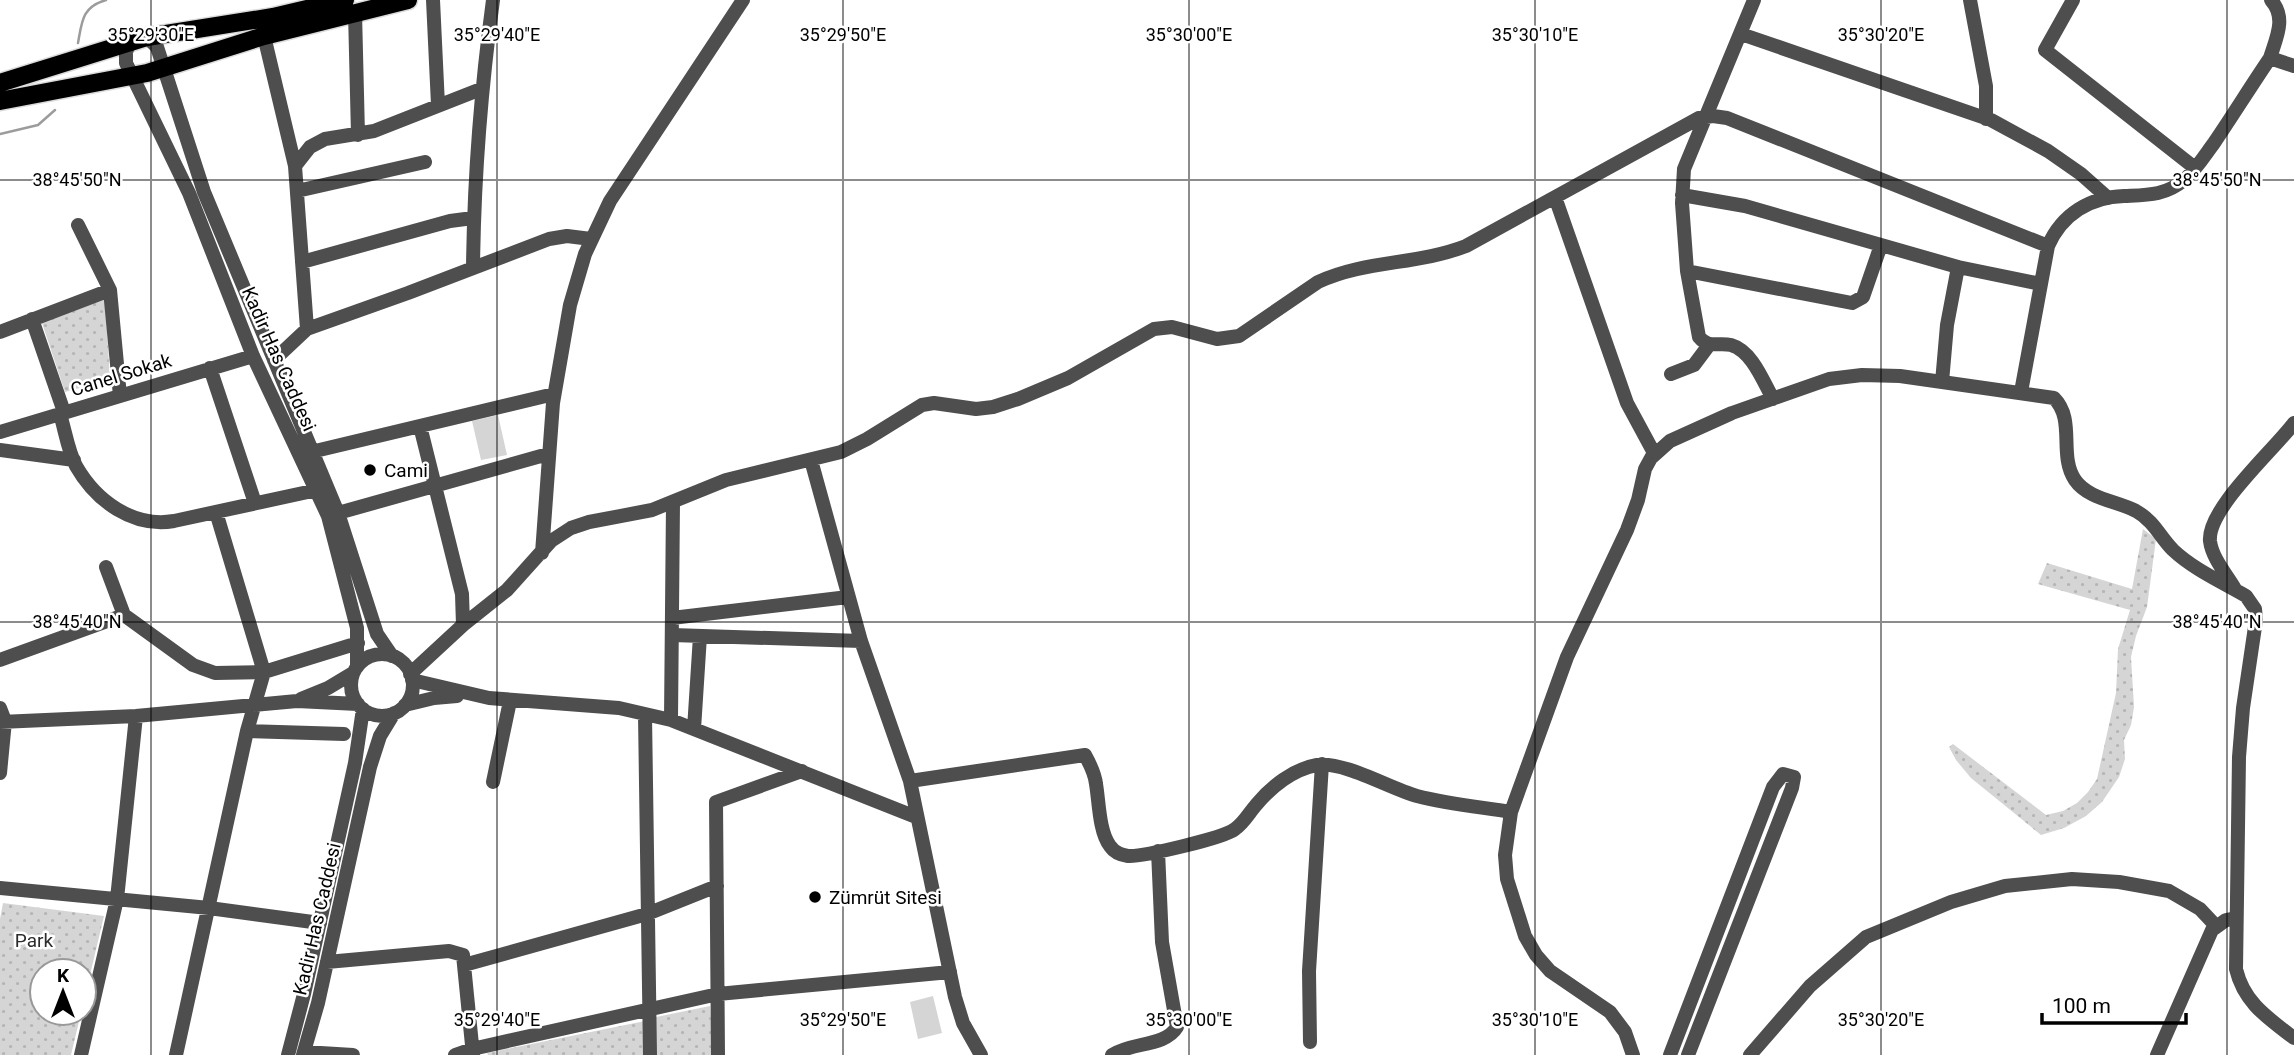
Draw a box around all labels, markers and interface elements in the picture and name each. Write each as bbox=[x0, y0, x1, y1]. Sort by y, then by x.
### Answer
text: 35°29'30"E bbox=[108, 24, 194, 45]
text: 35°29'40"E bbox=[454, 24, 540, 45]
text: 35°29'50"E bbox=[800, 24, 886, 45]
text: 35°30'00"E bbox=[1146, 24, 1232, 45]
text: 35°30'10"E bbox=[1492, 24, 1578, 45]
text: 35°30'20"E bbox=[1838, 24, 1924, 45]
text: 38°45'50"N bbox=[32, 169, 122, 190]
text: 38°45'50"N bbox=[2172, 169, 2262, 190]
street label: Kadir Has Caddesi bbox=[237, 283, 321, 435]
street label: Canel Sokak bbox=[68, 349, 175, 401]
place label: Cami bbox=[384, 459, 428, 482]
marker: Cami bbox=[362, 462, 378, 478]
text: 38°45'40"N bbox=[32, 611, 122, 632]
text: 38°45'40"N bbox=[2172, 611, 2262, 632]
street label: Kadir Has Caddesi bbox=[288, 841, 346, 997]
place label: Zümrüt Sitesi bbox=[829, 886, 942, 909]
marker: Zümrüt Sitesi bbox=[807, 889, 823, 905]
park label: Park bbox=[15, 929, 54, 952]
north arrow bbox=[28, 957, 98, 1027]
text: K bbox=[57, 964, 70, 987]
scale bar bbox=[2042, 982, 2186, 1026]
text: 100 m bbox=[2052, 994, 2111, 1018]
text: 35°29'40"E bbox=[454, 1009, 540, 1030]
text: 35°29'50"E bbox=[800, 1009, 886, 1030]
text: 35°30'00"E bbox=[1146, 1009, 1232, 1030]
text: 35°30'10"E bbox=[1492, 1009, 1578, 1030]
text: 35°30'20"E bbox=[1838, 1009, 1924, 1030]

